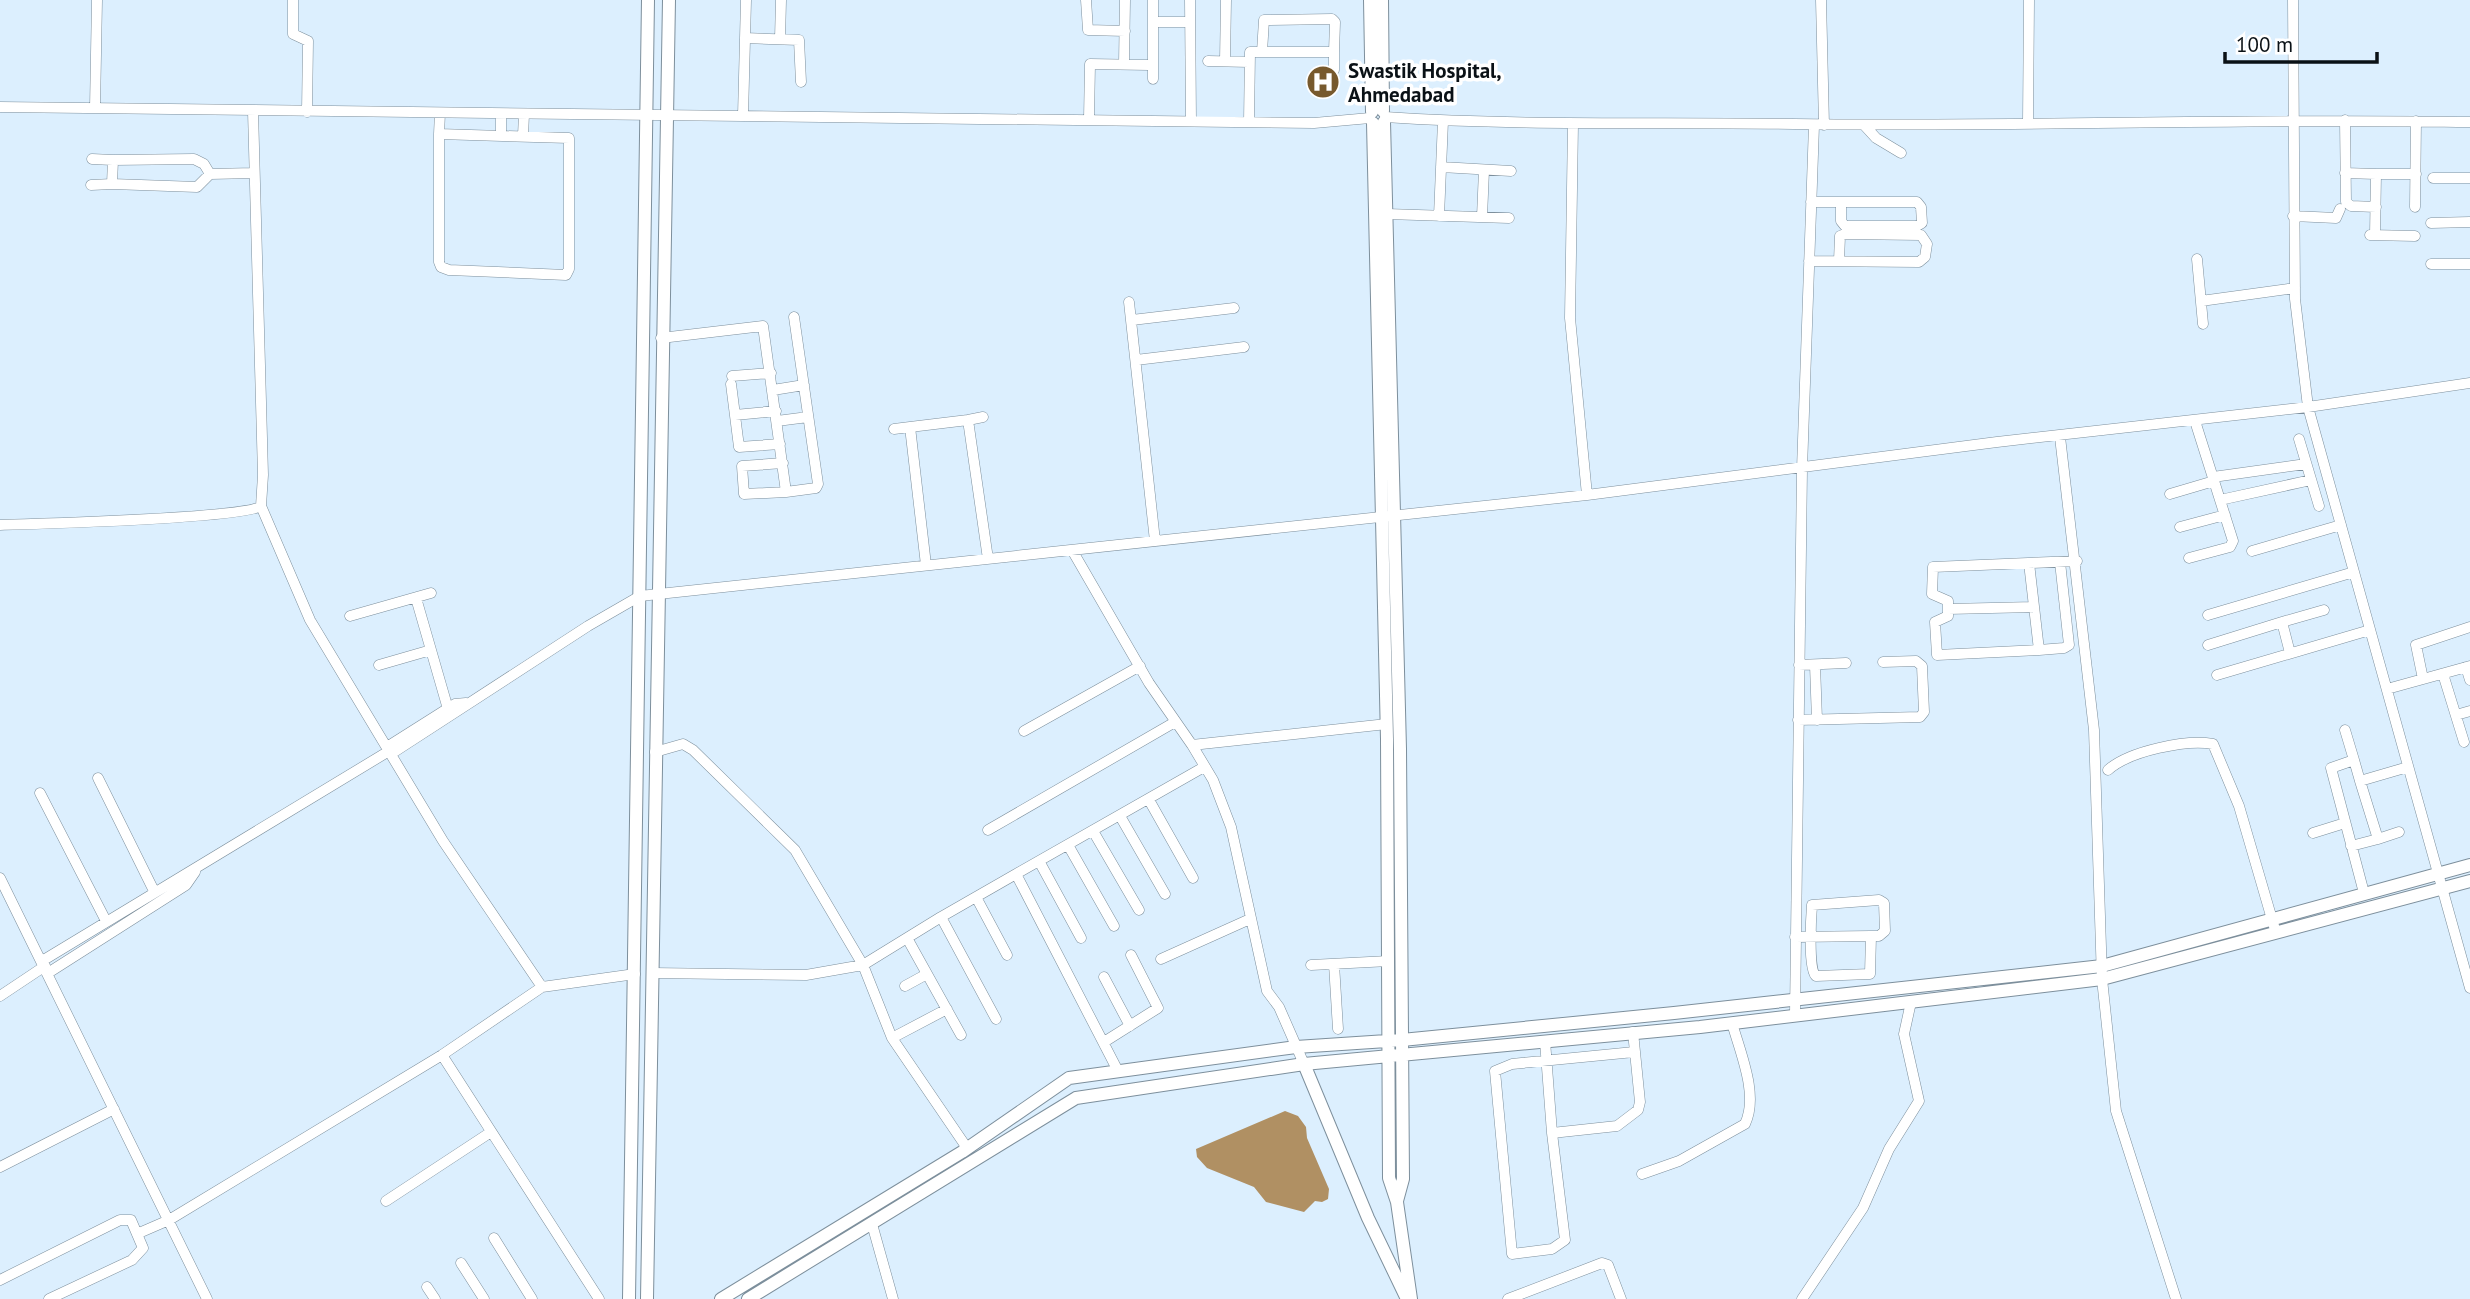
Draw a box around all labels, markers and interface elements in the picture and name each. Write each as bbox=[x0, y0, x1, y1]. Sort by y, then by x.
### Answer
scale bar bbox=[2225, 21, 2377, 65]
text: 100 m bbox=[2236, 31, 2293, 58]
place label: Swastik Hospital, Ahmedabad bbox=[1348, 57, 1502, 108]
hospital icon: Swastik Hospital, Ahmedabad bbox=[1304, 63, 1342, 101]

